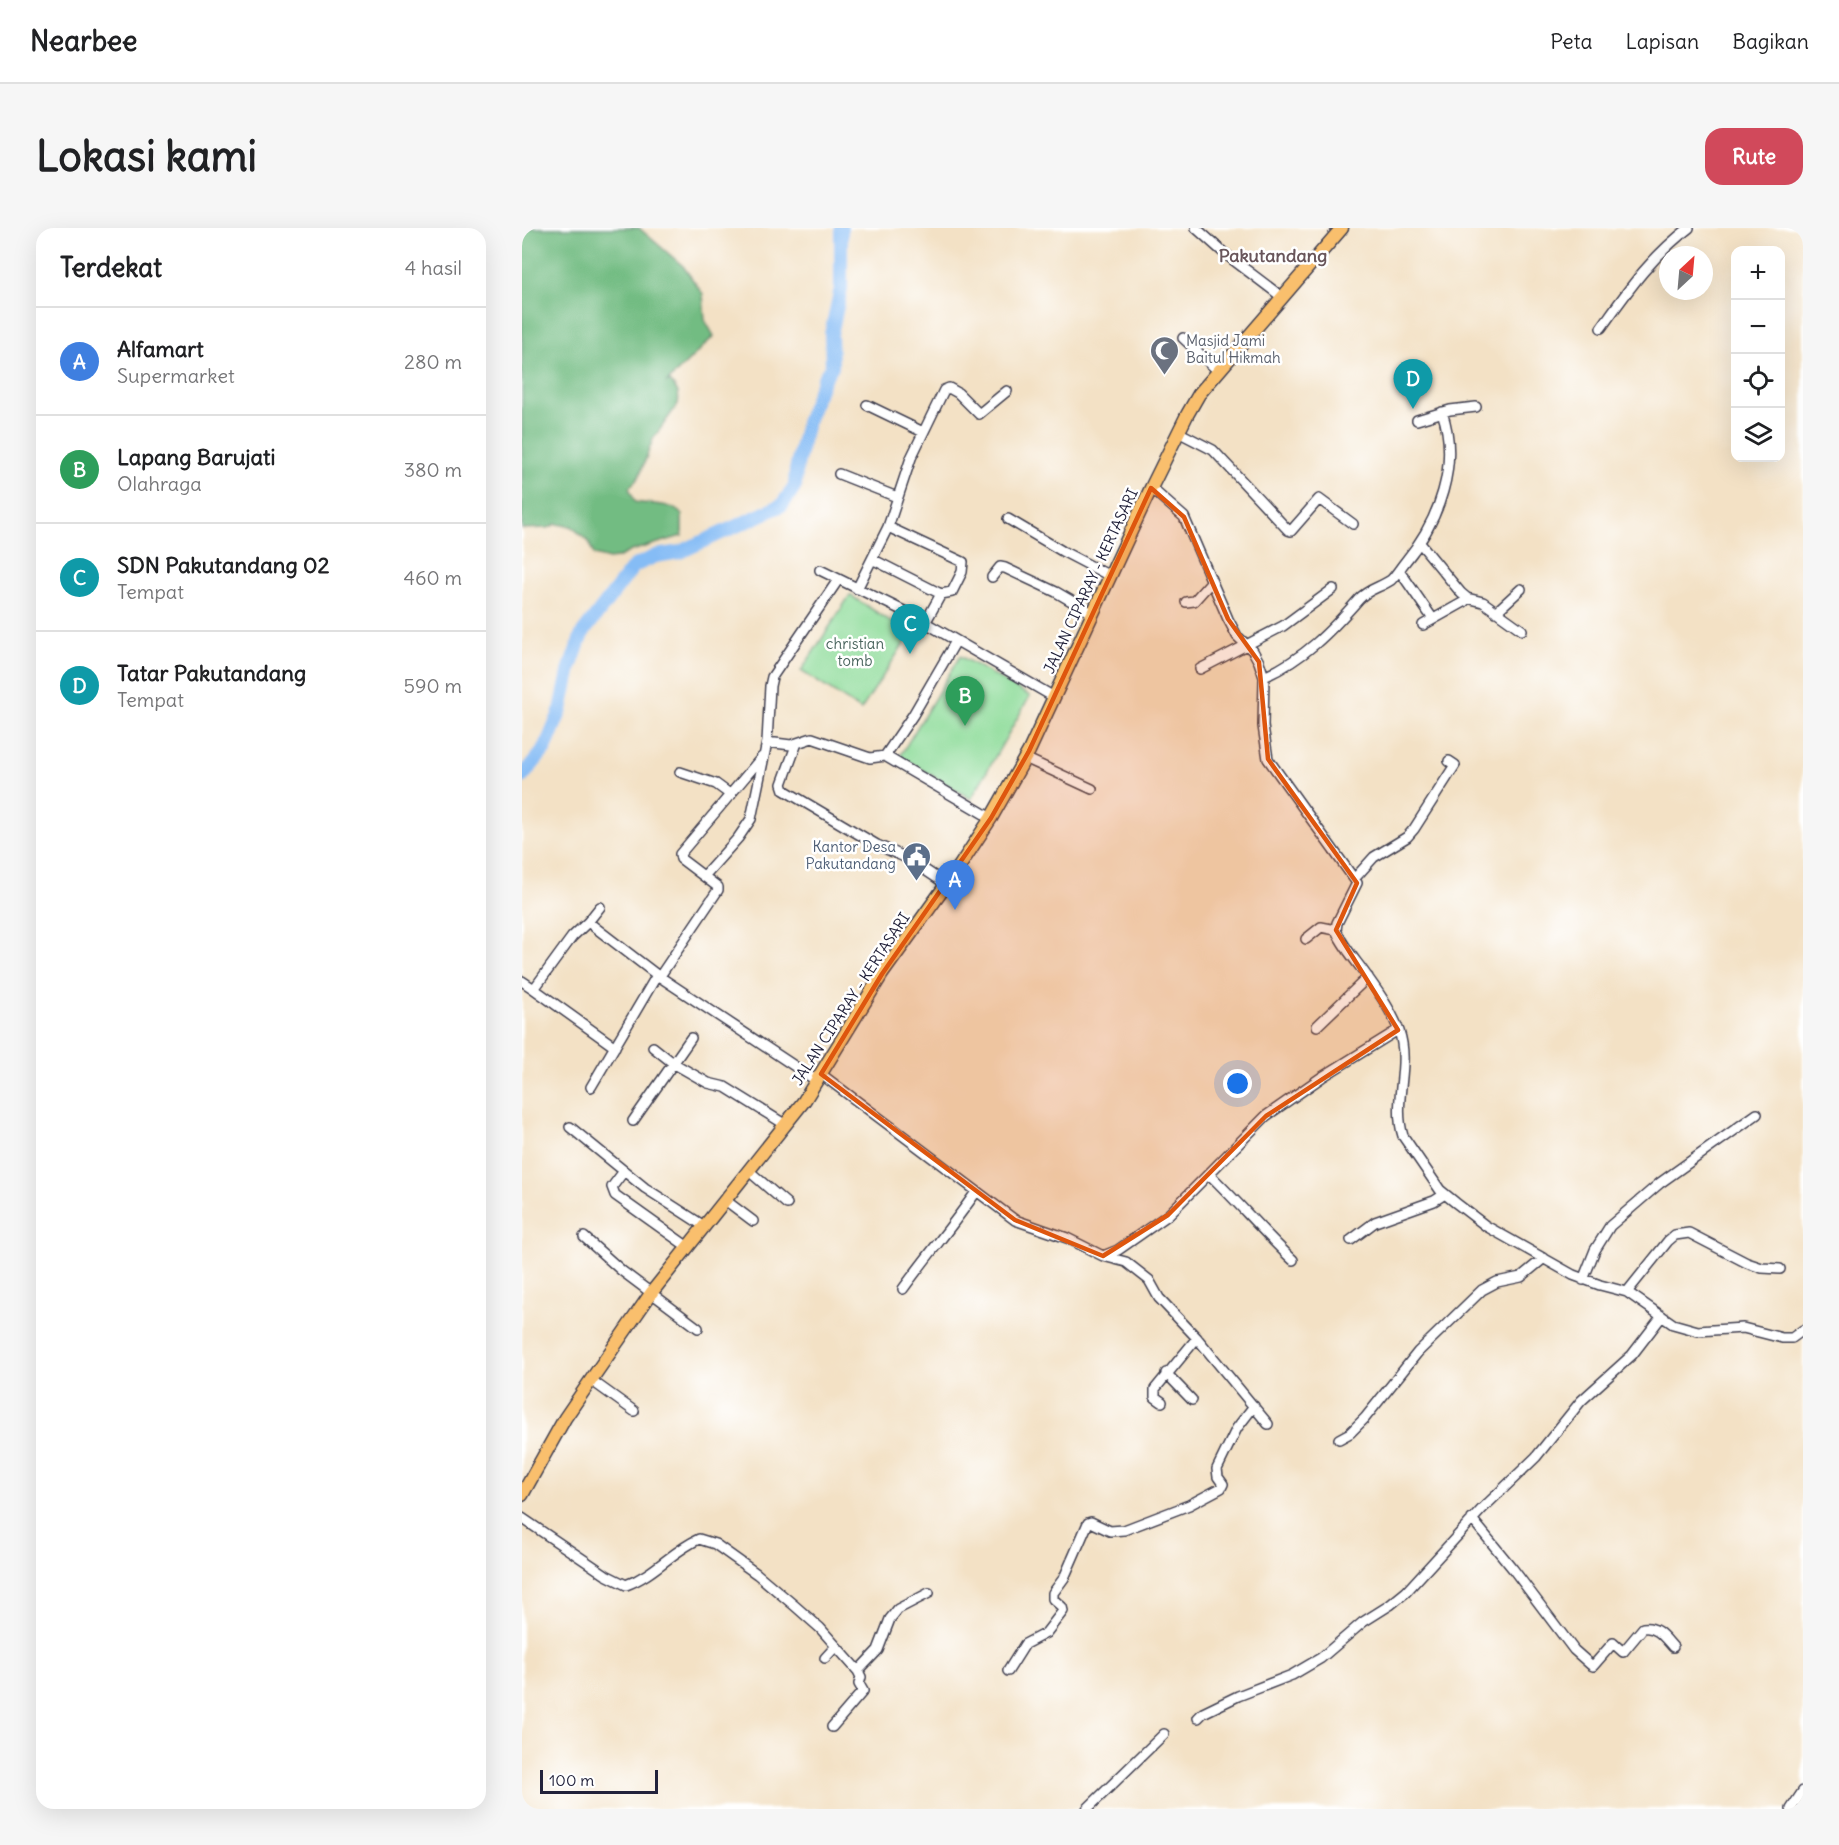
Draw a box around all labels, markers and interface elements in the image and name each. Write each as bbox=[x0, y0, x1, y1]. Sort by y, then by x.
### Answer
text: Nearbee bbox=[30, 23, 137, 59]
text: Peta bbox=[1550, 28, 1593, 55]
text: Lapisan bbox=[1626, 28, 1699, 55]
text: Bagikan bbox=[1732, 28, 1809, 55]
button: Rute bbox=[1705, 128, 1803, 185]
text: Lokasi kami bbox=[36, 130, 257, 182]
district label: Pakutandang bbox=[1219, 244, 1327, 267]
north arrow bbox=[1659, 246, 1713, 300]
map controls bbox=[1731, 246, 1785, 462]
button: + bbox=[1731, 246, 1785, 300]
text: Terdekat bbox=[60, 251, 162, 284]
text: 4 hasil bbox=[405, 255, 462, 280]
button: − bbox=[1731, 300, 1785, 354]
place label: Masjid Jami Baitul Hikmah bbox=[1186, 331, 1281, 367]
mosque icon: Masjid Jami Baitul Hikmah bbox=[1149, 334, 1181, 376]
text: Alfamart bbox=[117, 335, 204, 363]
text: A bbox=[73, 349, 86, 374]
text: 280 m bbox=[404, 349, 462, 374]
button: locate bbox=[1731, 354, 1785, 408]
pin: D bbox=[1394, 360, 1432, 409]
text: Supermarket bbox=[117, 363, 235, 388]
button: layers bbox=[1731, 408, 1785, 462]
text: Lapang Barujati bbox=[117, 443, 275, 471]
text: B bbox=[73, 457, 86, 482]
text: 380 m bbox=[404, 457, 462, 482]
text: Olahraga bbox=[117, 471, 202, 496]
street label: JALAN CIPARAY - KERTASARI bbox=[1039, 485, 1142, 676]
text: SDN Pakutandang 02 bbox=[117, 551, 330, 579]
text: C bbox=[73, 565, 86, 590]
text: 460 m bbox=[403, 565, 462, 590]
text: Tempat bbox=[117, 579, 184, 604]
pin: C bbox=[890, 604, 930, 654]
park label: christian tomb bbox=[826, 634, 884, 670]
text: Tatar Pakutandang bbox=[117, 659, 306, 687]
text: D bbox=[72, 673, 87, 698]
text: 590 m bbox=[404, 673, 462, 698]
pin: B bbox=[946, 676, 984, 726]
text: Tempat bbox=[117, 687, 184, 712]
place label: Kantor Desa Pakutandang bbox=[806, 837, 896, 873]
public building icon: Kantor Desa Pakutandang bbox=[901, 840, 933, 882]
pin: A bbox=[936, 860, 974, 910]
street label: JALAN CIPARAY - KERTASARI bbox=[788, 909, 914, 1089]
your location bbox=[1223, 1069, 1252, 1098]
scale bar bbox=[540, 1767, 658, 1794]
text: 100 m bbox=[549, 1770, 594, 1790]

